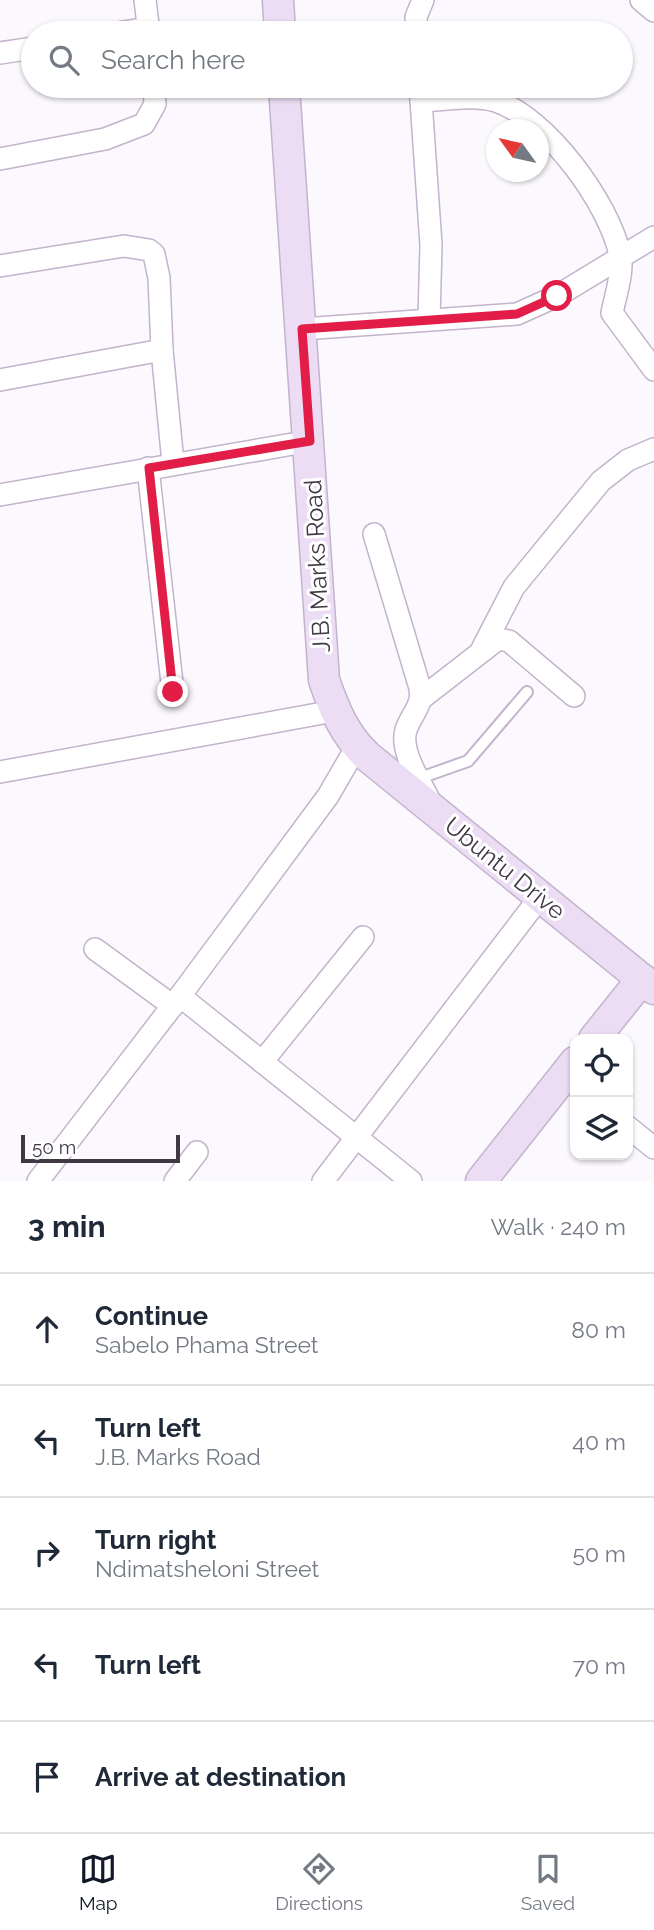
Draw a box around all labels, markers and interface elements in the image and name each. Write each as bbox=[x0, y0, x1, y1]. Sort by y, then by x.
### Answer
search box bbox=[21, 21, 633, 98]
icon: search bbox=[45, 41, 83, 79]
text: Search here bbox=[101, 45, 245, 75]
north arrow bbox=[486, 119, 549, 182]
route start bbox=[541, 280, 572, 311]
street label: J.B. Marks Road bbox=[298, 479, 336, 653]
route end bbox=[157, 676, 188, 707]
street label: Ubuntu Drive bbox=[439, 811, 571, 925]
map controls bbox=[570, 1034, 633, 1160]
button: locate bbox=[570, 1034, 633, 1097]
button: layers bbox=[570, 1097, 633, 1160]
scale bar bbox=[21, 1132, 180, 1164]
text: 50 m bbox=[32, 1136, 76, 1158]
text: 3 min bbox=[28, 1209, 106, 1244]
text: Walk · 240 m bbox=[490, 1213, 626, 1240]
text: Continue bbox=[95, 1301, 208, 1331]
icon: ahead bbox=[28, 1310, 66, 1348]
text: 80 m bbox=[571, 1316, 626, 1343]
text: Sabelo Phama Street bbox=[95, 1331, 319, 1358]
text: Turn left bbox=[95, 1413, 201, 1443]
icon: left bbox=[28, 1422, 66, 1460]
text: 40 m bbox=[572, 1428, 626, 1455]
text: J.B. Marks Road bbox=[95, 1443, 261, 1470]
text: Turn right bbox=[95, 1525, 216, 1555]
icon: right bbox=[28, 1534, 66, 1572]
text: 50 m bbox=[572, 1540, 626, 1567]
text: Ndimatsheloni Street bbox=[95, 1555, 319, 1582]
icon: left bbox=[28, 1646, 66, 1684]
text: Turn left bbox=[95, 1650, 201, 1680]
text: 70 m bbox=[573, 1652, 626, 1679]
icon: arrive bbox=[28, 1758, 66, 1796]
text: Arrive at destination bbox=[95, 1762, 346, 1792]
tab: Map bbox=[79, 1850, 118, 1914]
tab: Directions bbox=[275, 1850, 363, 1914]
tab: Saved bbox=[521, 1850, 575, 1914]

